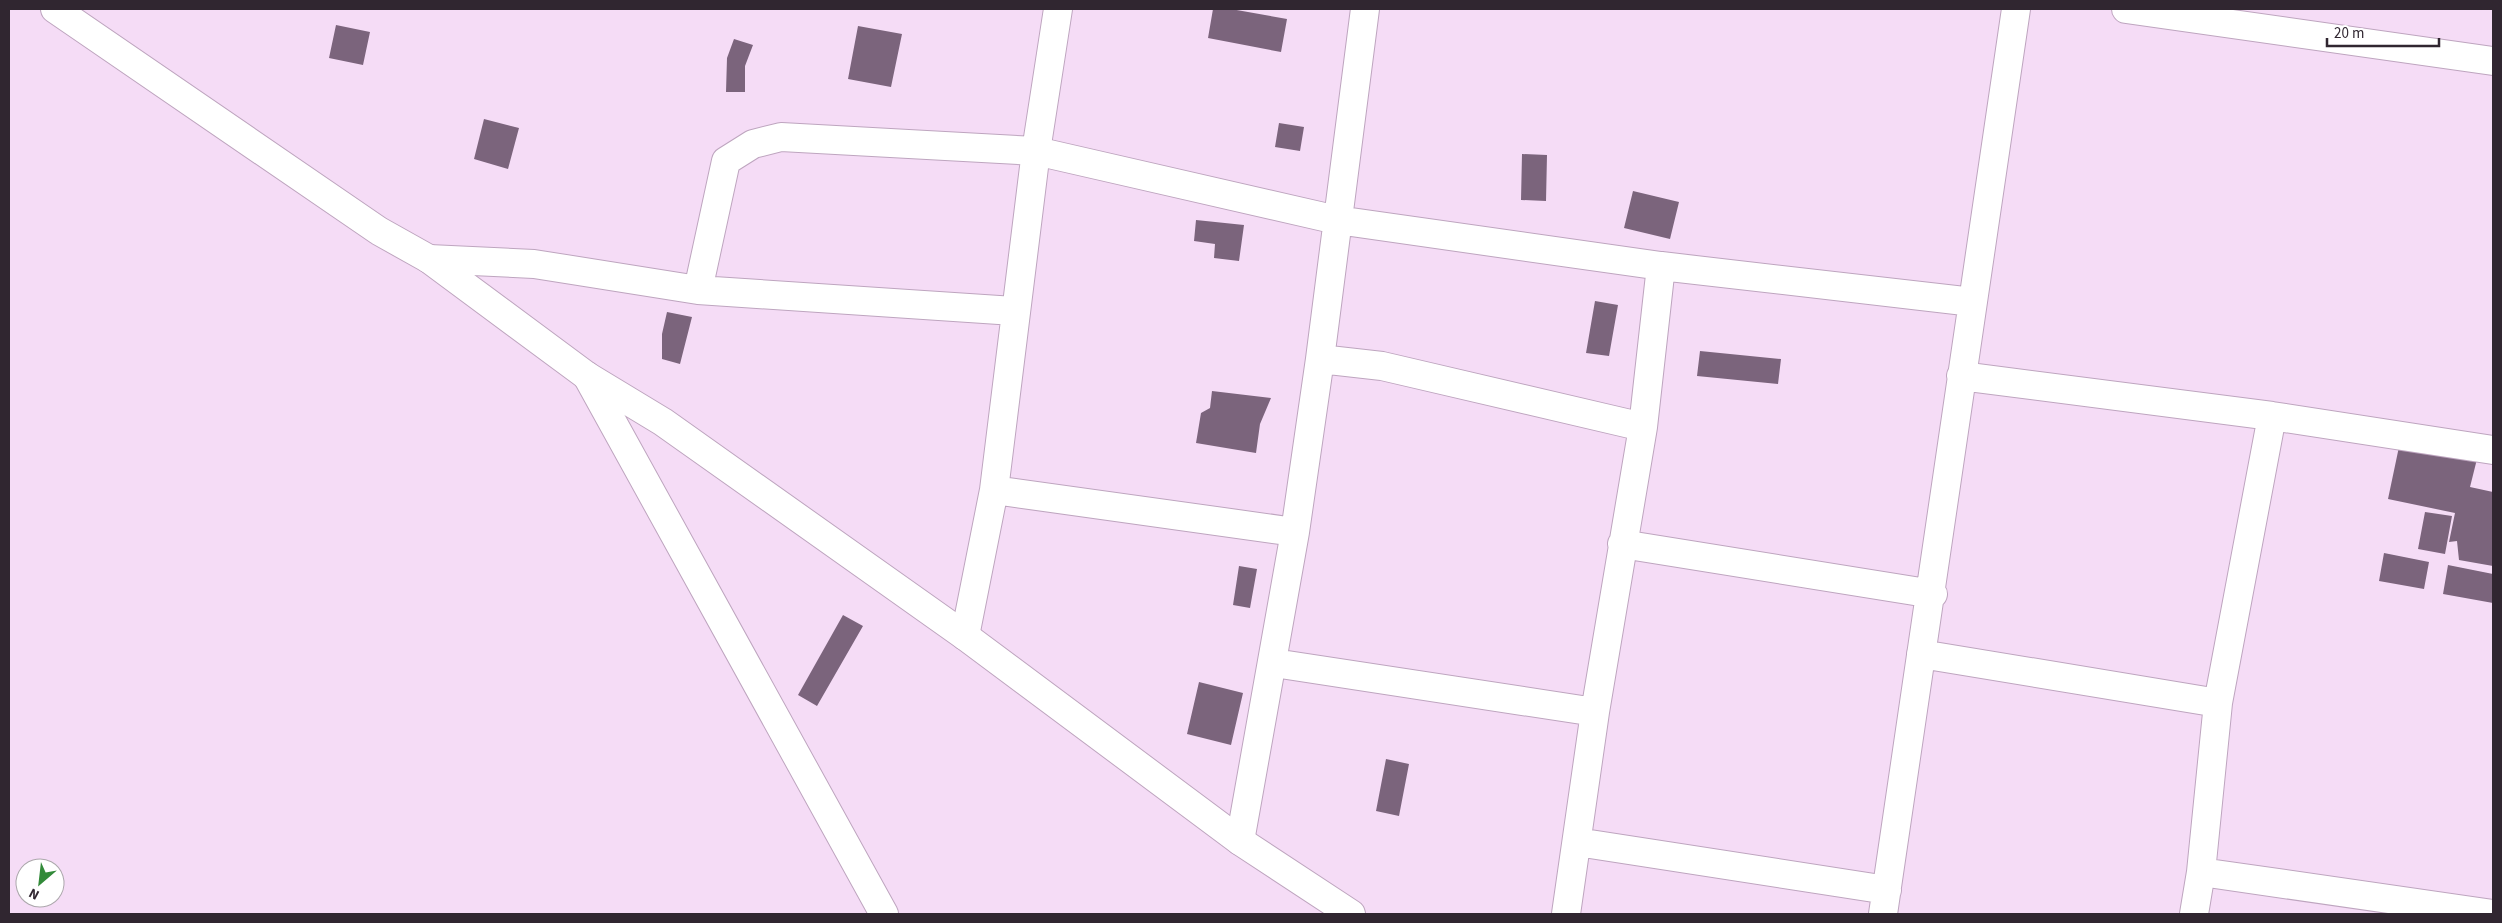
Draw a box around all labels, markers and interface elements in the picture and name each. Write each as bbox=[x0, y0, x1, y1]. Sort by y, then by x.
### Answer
scale bar bbox=[2327, 15, 2440, 47]
text: 20 m bbox=[2334, 23, 2364, 44]
north arrow bbox=[15, 858, 65, 908]
text: N bbox=[26, 883, 43, 905]

